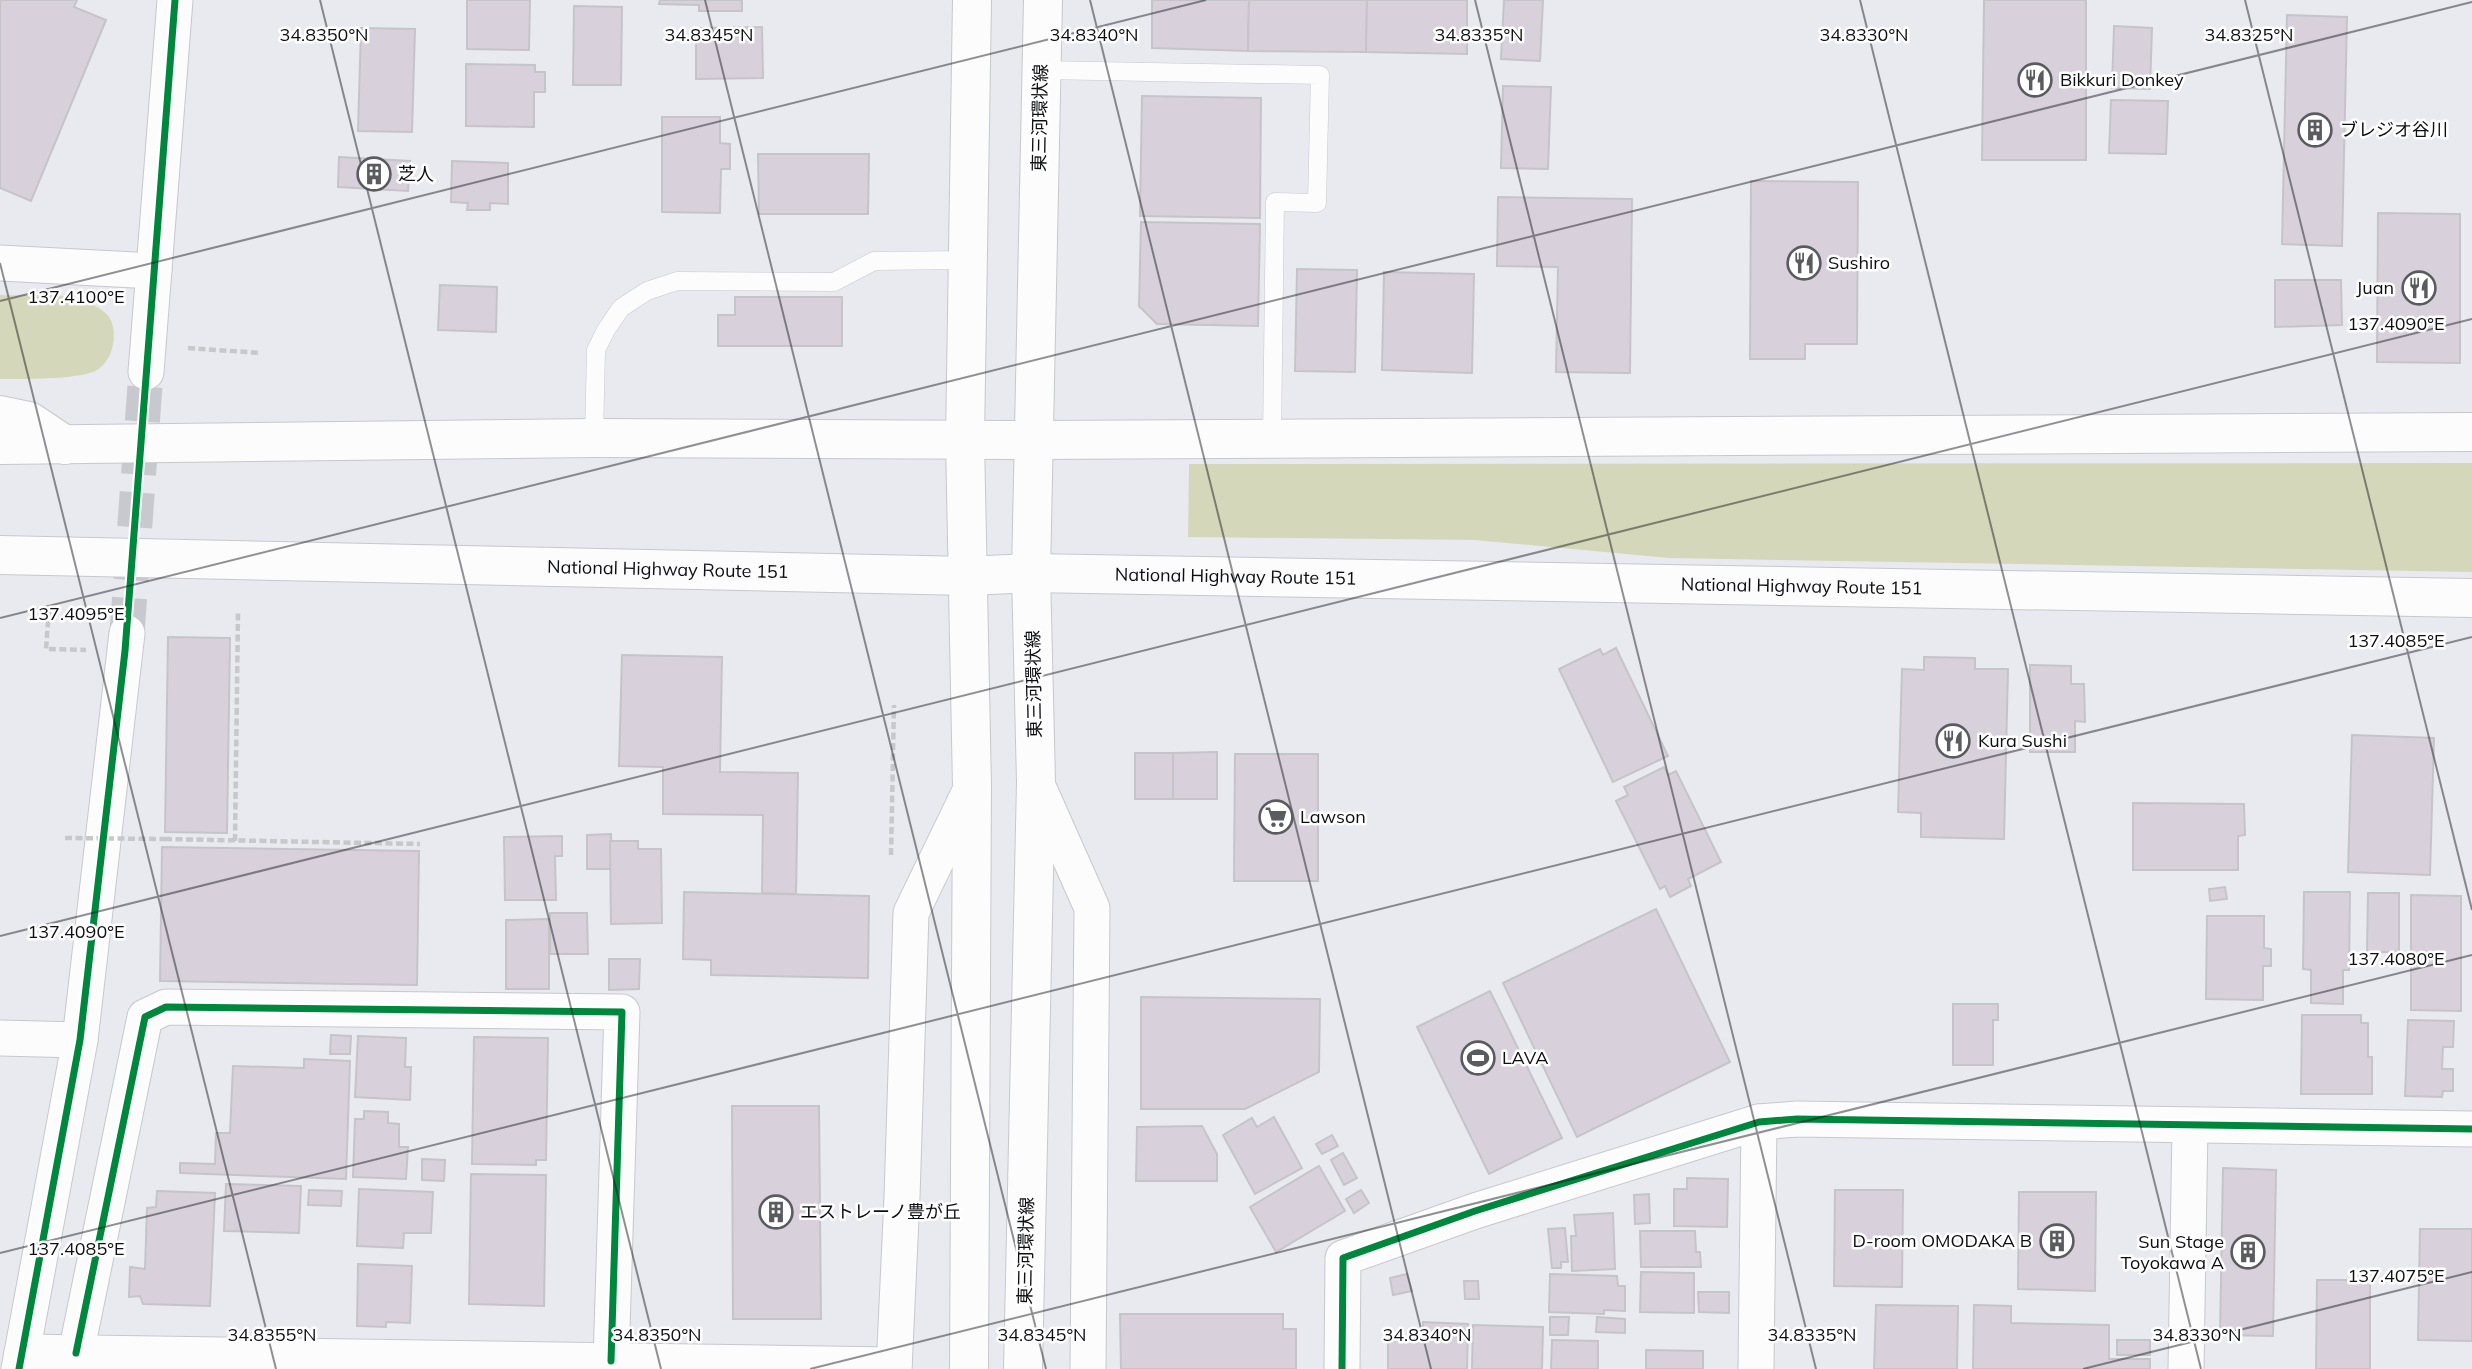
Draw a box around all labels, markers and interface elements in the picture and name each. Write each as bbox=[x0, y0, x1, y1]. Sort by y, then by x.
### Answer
text: 34.8350°N bbox=[279, 23, 369, 46]
text: 34.8345°N bbox=[664, 23, 754, 46]
text: 34.8340°N bbox=[1049, 23, 1139, 46]
text: 34.8335°N bbox=[1434, 23, 1524, 46]
text: 34.8330°N bbox=[1819, 23, 1909, 46]
text: 34.8325°N bbox=[2204, 23, 2294, 46]
restaurant icon: Bikkuri Donkey bbox=[2016, 61, 2054, 99]
street label: 東三河環状線 bbox=[1027, 64, 1052, 172]
place label: Bikkuri Donkey bbox=[2060, 68, 2184, 91]
building icon: ブレジオ谷川 bbox=[2296, 111, 2334, 149]
place label: ブレジオ谷川 bbox=[2340, 118, 2448, 141]
building icon: 芝人 bbox=[355, 155, 393, 193]
place label: 芝人 bbox=[398, 162, 434, 185]
restaurant icon: Sushiro bbox=[1785, 244, 1823, 282]
place label: Sushiro bbox=[1828, 251, 1890, 274]
restaurant icon: Juan bbox=[2400, 269, 2438, 307]
place label: Juan bbox=[2356, 276, 2394, 299]
text: 137.4100°E bbox=[28, 285, 124, 308]
text: 137.4090°E bbox=[2348, 312, 2444, 335]
street label: National Highway Route 151 bbox=[547, 555, 789, 583]
street label: National Highway Route 151 bbox=[1115, 562, 1357, 590]
street label: National Highway Route 151 bbox=[1681, 572, 1923, 599]
text: 137.4095°E bbox=[28, 602, 124, 625]
text: 137.4085°E bbox=[2348, 629, 2444, 652]
street label: 東三河環状線 bbox=[1021, 630, 1046, 738]
restaurant icon: Kura Sushi bbox=[1934, 722, 1972, 760]
place label: Kura Sushi bbox=[1978, 729, 2067, 752]
supermarket icon: Lawson bbox=[1257, 798, 1295, 836]
place label: Lawson bbox=[1300, 805, 1366, 828]
text: 137.4090°E bbox=[28, 920, 124, 943]
text: 137.4080°E bbox=[2348, 947, 2444, 970]
sports icon: LAVA bbox=[1459, 1039, 1497, 1077]
place label: LAVA bbox=[1502, 1046, 1549, 1069]
building icon: エストレーノ豊が丘 bbox=[757, 1193, 795, 1231]
street label: 東三河環状線 bbox=[1013, 1197, 1038, 1305]
place label: エストレーノ豊が丘 bbox=[800, 1200, 961, 1223]
building icon: D-room OMODAKA B bbox=[2038, 1222, 2076, 1260]
place label: D-room OMODAKA B bbox=[1853, 1229, 2032, 1252]
place label: Sun Stage Toyokawa A bbox=[2121, 1230, 2224, 1274]
building icon: Sun Stage Toyokawa A bbox=[2229, 1233, 2267, 1271]
text: 137.4085°E bbox=[28, 1237, 124, 1260]
text: 137.4075°E bbox=[2348, 1264, 2444, 1287]
text: 34.8355°N bbox=[227, 1323, 317, 1346]
text: 34.8350°N bbox=[612, 1323, 702, 1346]
text: 34.8345°N bbox=[997, 1323, 1087, 1346]
text: 34.8340°N bbox=[1382, 1323, 1472, 1346]
text: 34.8335°N bbox=[1767, 1323, 1857, 1346]
text: 34.8330°N bbox=[2152, 1323, 2242, 1346]

